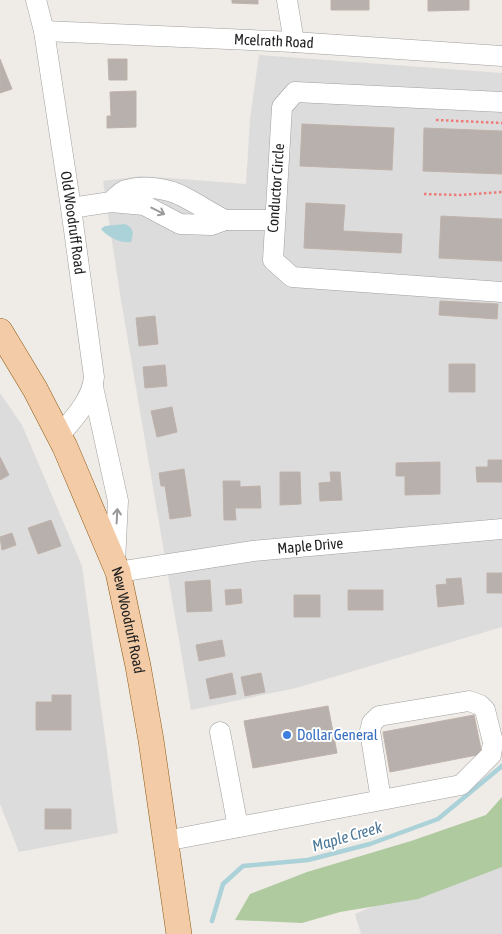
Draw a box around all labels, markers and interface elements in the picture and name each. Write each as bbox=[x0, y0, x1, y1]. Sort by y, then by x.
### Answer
street label: Mcelrath Road bbox=[234, 30, 314, 51]
street label: Conductor Circle bbox=[264, 143, 287, 233]
street label: Old Woodruff Road bbox=[57, 170, 89, 275]
one-way arrow bbox=[150, 206, 165, 216]
one-way arrow bbox=[112, 508, 122, 524]
street label: Maple Drive bbox=[276, 534, 344, 557]
street label: New Woodruff Road bbox=[109, 564, 148, 675]
place label: Dollar General bbox=[297, 726, 378, 743]
marker: Dollar General bbox=[281, 729, 293, 741]
water label: Maple Creek bbox=[310, 817, 385, 856]

